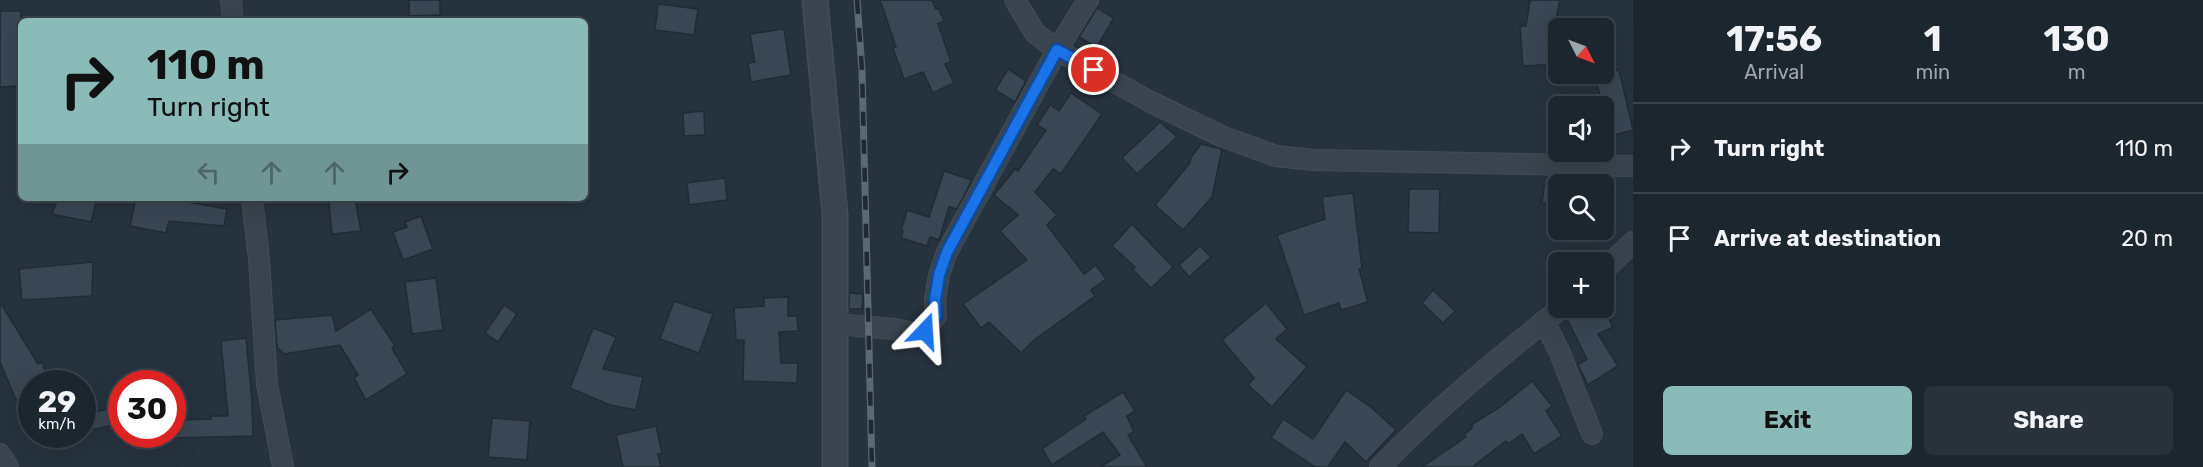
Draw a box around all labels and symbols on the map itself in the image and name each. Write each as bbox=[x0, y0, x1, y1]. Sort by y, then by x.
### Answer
north arrow bbox=[1548, 18, 1614, 84]
pin bbox=[1068, 44, 1119, 95]
position arrow bbox=[893, 299, 957, 363]
speed limit sign: 30 bbox=[108, 370, 186, 448]

